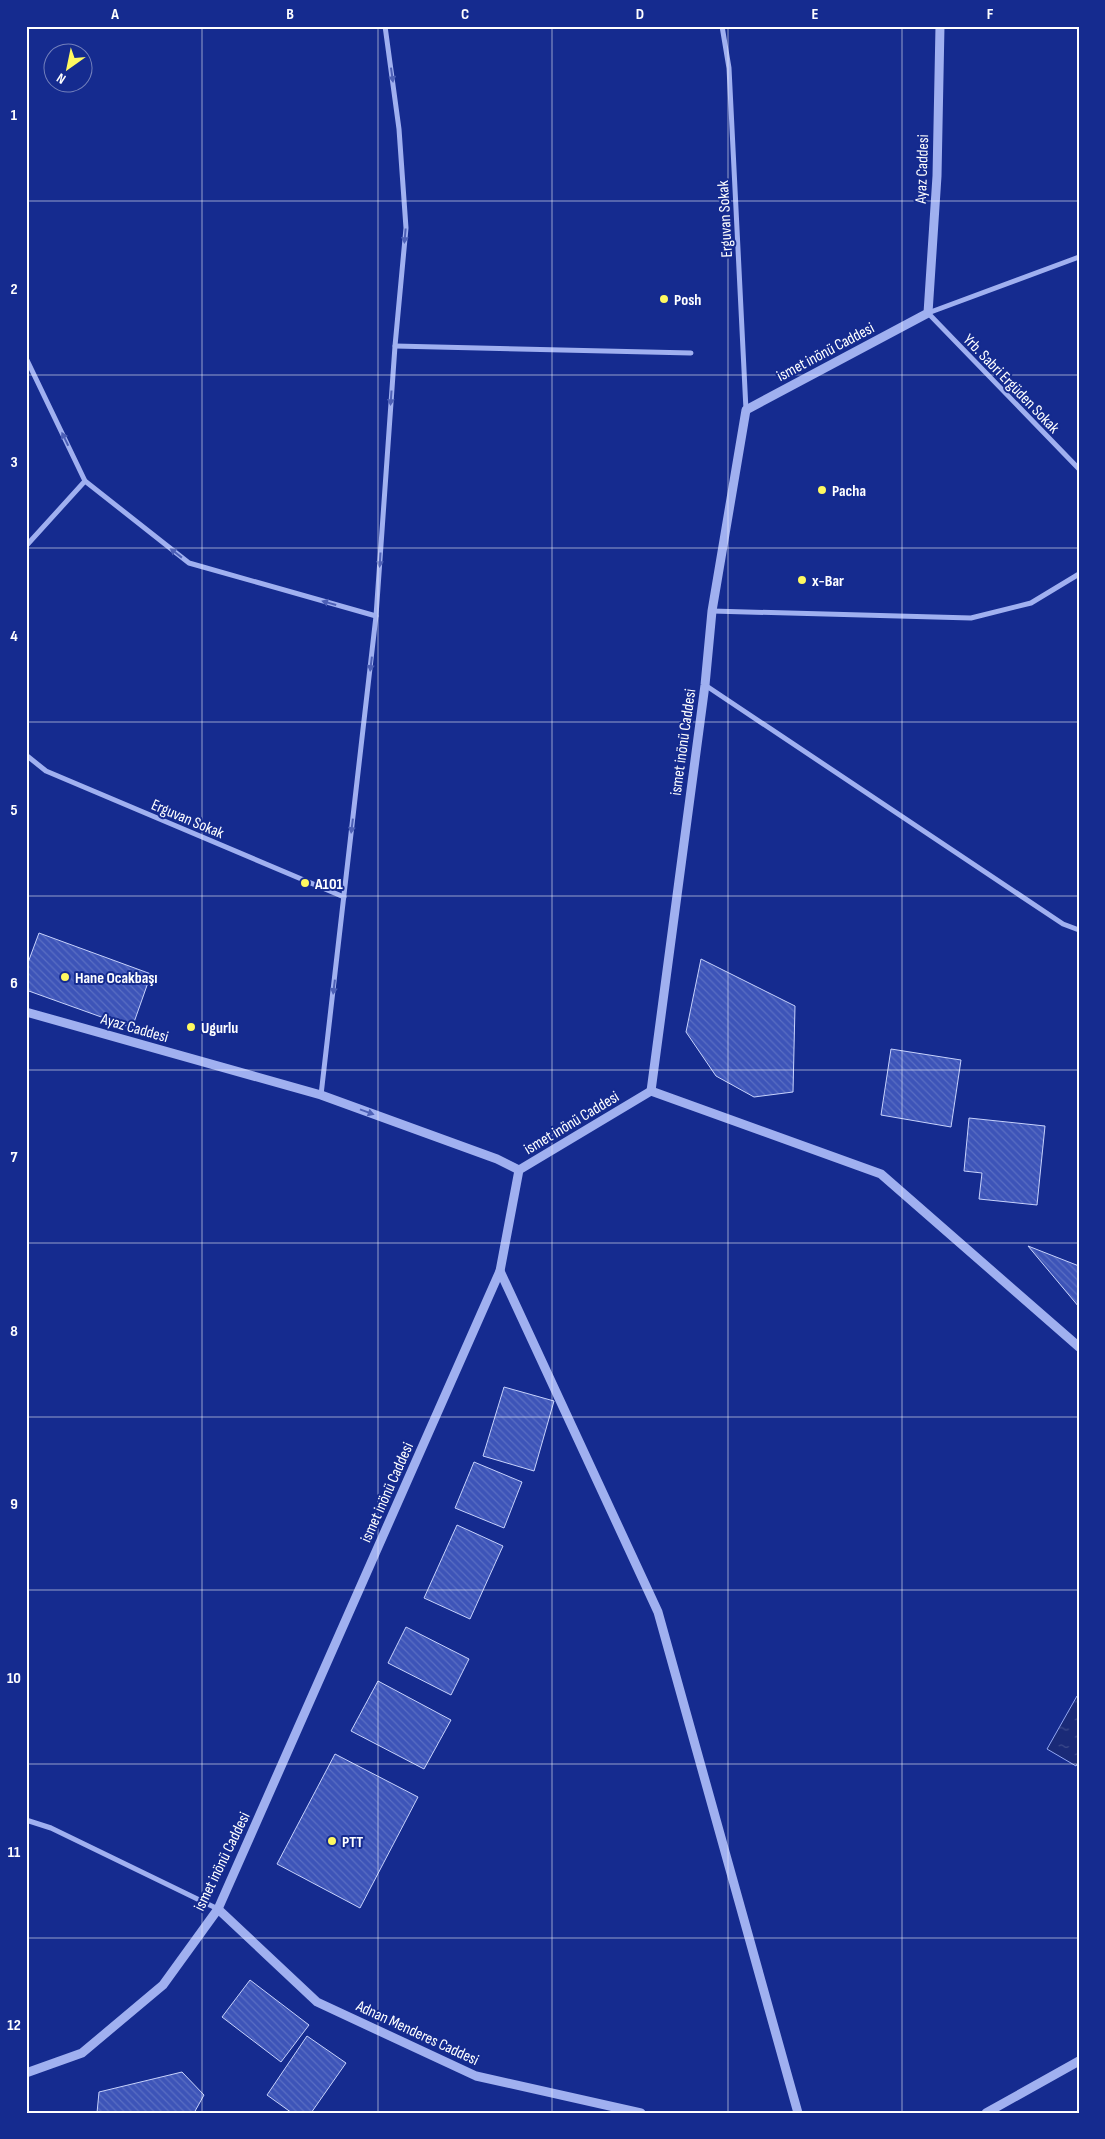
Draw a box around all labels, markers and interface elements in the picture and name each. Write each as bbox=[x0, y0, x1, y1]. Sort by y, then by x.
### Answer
text: A bbox=[110, 5, 119, 24]
text: B bbox=[286, 5, 294, 24]
text: C bbox=[461, 5, 469, 24]
text: D bbox=[636, 5, 644, 24]
text: E bbox=[812, 5, 819, 24]
text: F bbox=[987, 5, 994, 24]
north arrow bbox=[42, 42, 92, 92]
one-way arrow bbox=[388, 67, 396, 83]
text: N bbox=[53, 69, 69, 88]
text: 1 bbox=[11, 106, 18, 125]
street label: Ayaz Caddesi bbox=[912, 134, 933, 205]
street label: Erguvan Sokak bbox=[714, 180, 737, 258]
one-way arrow bbox=[401, 229, 409, 245]
text: 2 bbox=[10, 280, 18, 299]
place label: Posh bbox=[674, 291, 701, 310]
marker: Posh bbox=[658, 293, 670, 305]
street label: ismet inönü Caddesi bbox=[774, 319, 878, 386]
street label: Yrb. Sabri Ergüden Sokak bbox=[959, 330, 1063, 438]
one-way arrow bbox=[387, 391, 395, 407]
one-way arrow bbox=[61, 432, 69, 446]
text: 3 bbox=[10, 453, 18, 472]
place label: Pacha bbox=[832, 482, 866, 501]
marker: Pacha bbox=[816, 484, 828, 496]
one-way arrow bbox=[170, 547, 183, 558]
one-way arrow bbox=[376, 553, 384, 569]
place label: x-Bar bbox=[812, 572, 844, 591]
marker: x-Bar bbox=[796, 574, 808, 586]
one-way arrow bbox=[322, 598, 337, 606]
text: 4 bbox=[10, 627, 18, 646]
one-way arrow bbox=[367, 657, 375, 673]
street label: ismet inönü Caddesi bbox=[667, 688, 700, 797]
street label: Erguvan Sokak bbox=[148, 796, 227, 843]
text: 5 bbox=[10, 801, 18, 820]
one-way arrow bbox=[348, 818, 356, 834]
place label: A101 bbox=[314, 875, 344, 894]
marker: A101 bbox=[299, 877, 311, 889]
place label: Hane Ocakbaşı bbox=[75, 969, 158, 988]
marker: Hane Ocakbaşı bbox=[59, 971, 71, 983]
text: 6 bbox=[10, 974, 18, 993]
one-way arrow bbox=[330, 980, 338, 996]
street label: Ayaz Caddesi bbox=[98, 1009, 170, 1047]
place label: Ugurlu bbox=[201, 1019, 238, 1038]
marker: Ugurlu bbox=[185, 1021, 197, 1033]
street label: ismet inönü Caddesi bbox=[521, 1087, 623, 1159]
one-way arrow bbox=[360, 1108, 375, 1116]
text: 7 bbox=[11, 1148, 18, 1167]
text: 8 bbox=[10, 1322, 18, 1341]
street label: ismet inönü Caddesi bbox=[357, 1440, 418, 1546]
text: 9 bbox=[10, 1495, 18, 1514]
text: 10 bbox=[7, 1669, 21, 1688]
street label: ismet inönü Caddesi bbox=[190, 1809, 254, 1914]
place label: PTT bbox=[342, 1833, 363, 1852]
marker: PTT bbox=[326, 1835, 338, 1847]
text: 11 bbox=[8, 1843, 21, 1862]
street label: Adnan Menderes Caddesi bbox=[352, 1996, 482, 2070]
text: 12 bbox=[7, 2016, 21, 2035]

